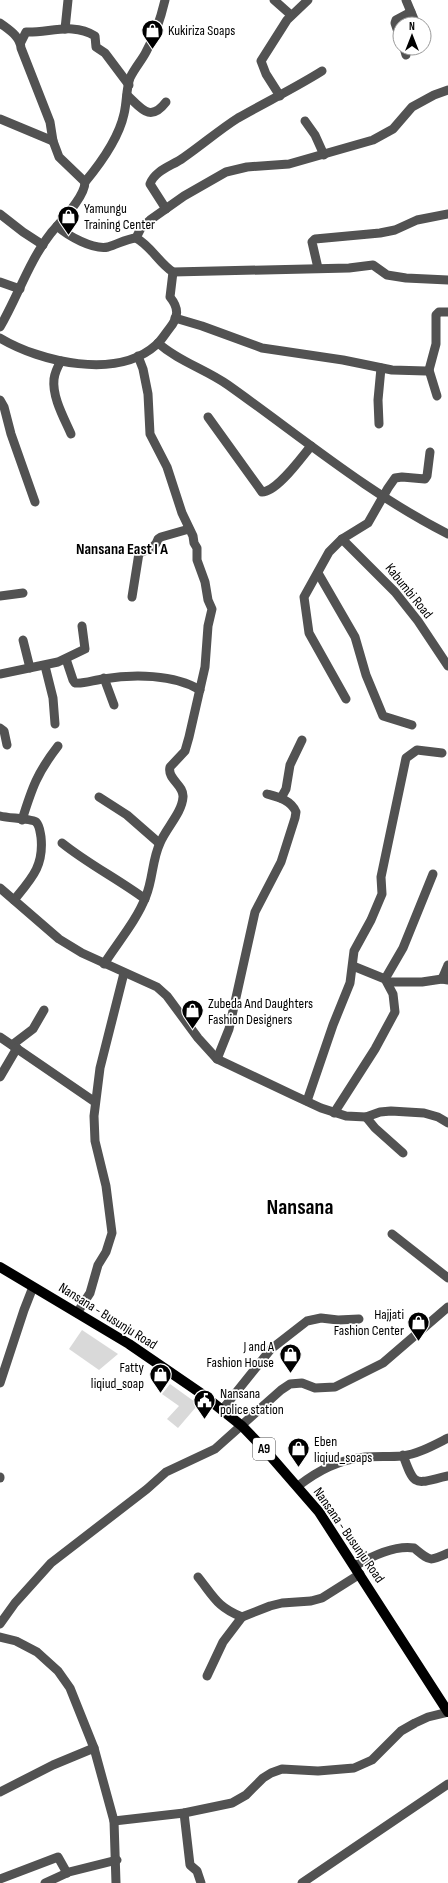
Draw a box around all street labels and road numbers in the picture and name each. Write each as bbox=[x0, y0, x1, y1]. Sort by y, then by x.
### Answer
street label: Kabumbi Road bbox=[382, 560, 437, 622]
street label: Nansana - Busunju Road bbox=[56, 1279, 160, 1353]
road number: A9 bbox=[253, 1438, 275, 1460]
street label: Nansana - Busunju Road bbox=[310, 1484, 388, 1586]

